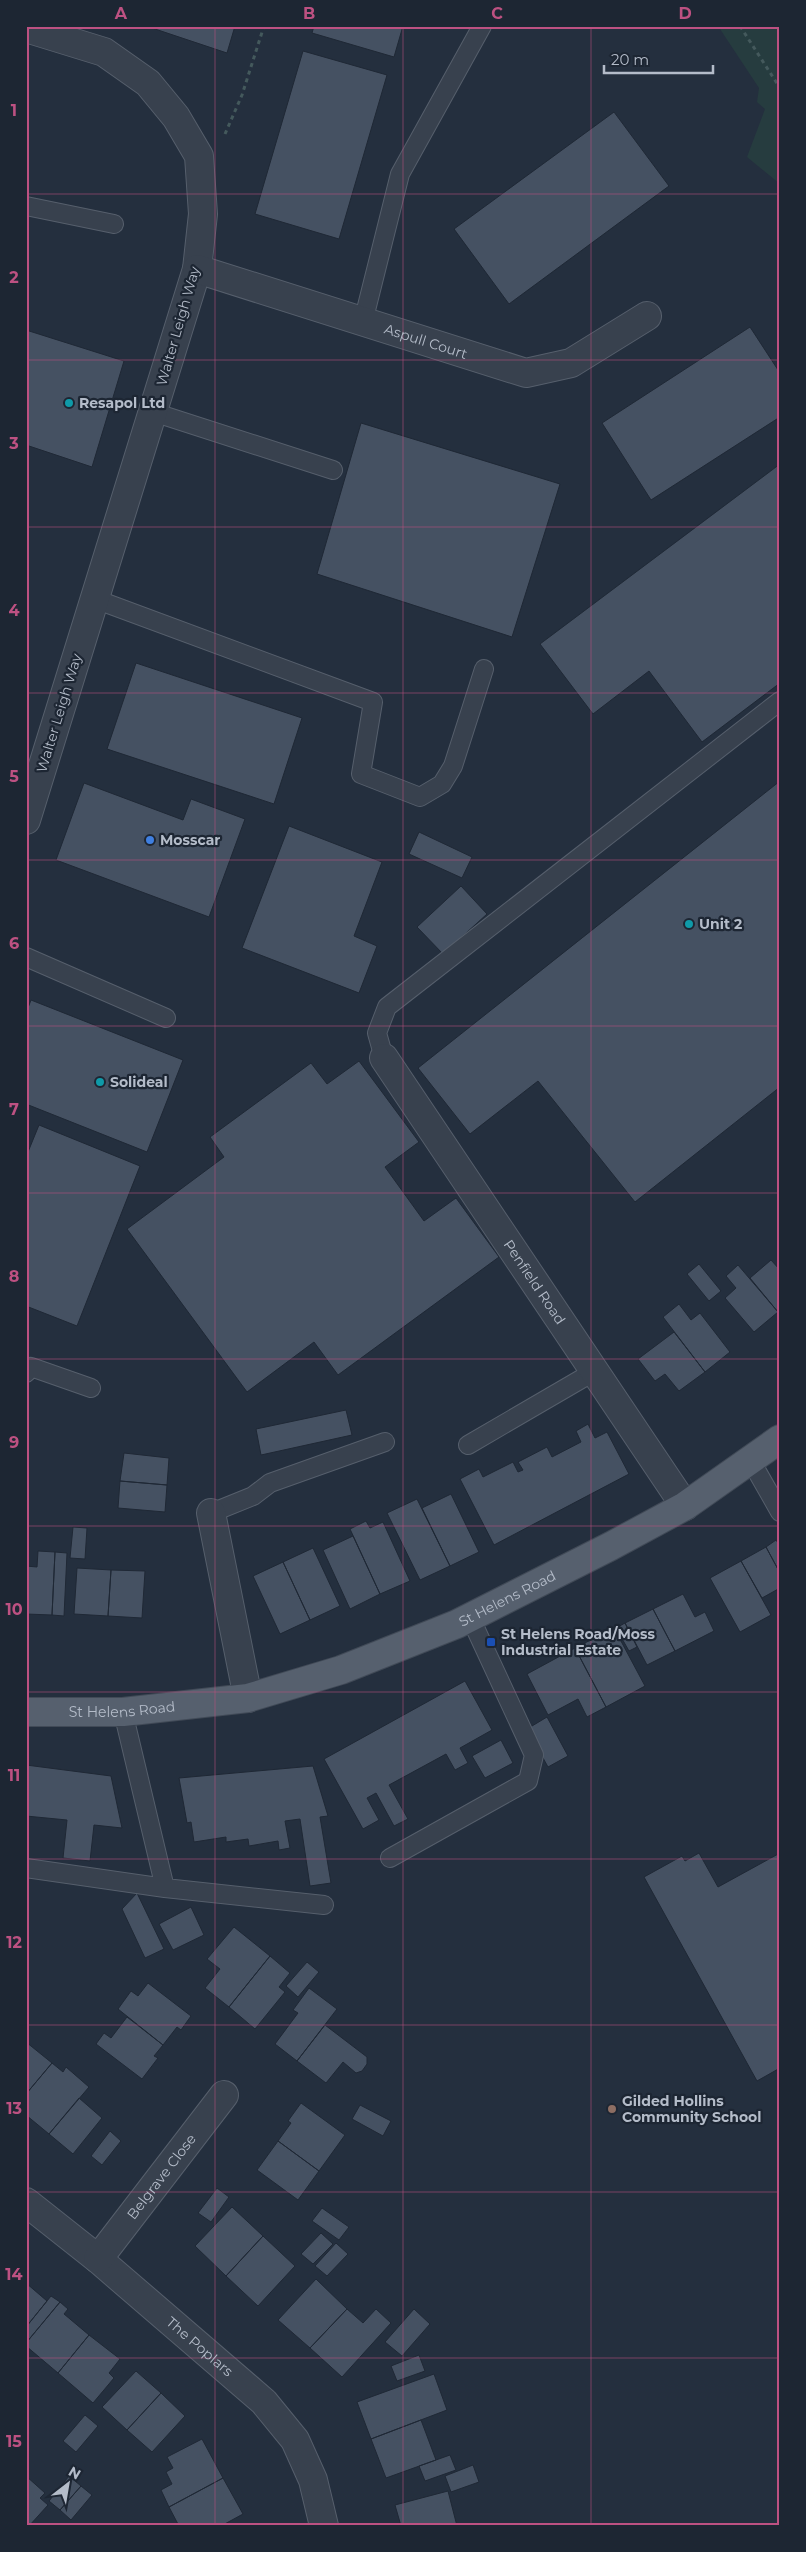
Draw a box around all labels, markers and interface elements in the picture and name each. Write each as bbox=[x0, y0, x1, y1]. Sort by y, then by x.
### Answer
text: A bbox=[114, 4, 128, 23]
text: B bbox=[303, 4, 315, 23]
text: C bbox=[491, 4, 503, 23]
text: D bbox=[678, 4, 692, 23]
scale bar bbox=[604, 42, 712, 74]
text: 20 m bbox=[611, 50, 649, 69]
text: 1 bbox=[11, 101, 17, 120]
street label: Walter Leigh Way bbox=[152, 264, 204, 388]
text: 2 bbox=[9, 268, 19, 287]
street label: Aspull Court bbox=[382, 320, 470, 363]
place label: Resapol Ltd bbox=[79, 394, 165, 412]
marker: Resapol Ltd bbox=[63, 397, 75, 409]
text: 3 bbox=[8, 434, 19, 453]
text: 4 bbox=[8, 601, 20, 620]
street label: Walter Leigh Way bbox=[32, 651, 86, 775]
text: 5 bbox=[9, 767, 19, 786]
place label: Mosscar bbox=[160, 831, 220, 849]
marker: Mosscar bbox=[144, 834, 156, 846]
place label: Unit 2 bbox=[699, 915, 742, 933]
marker: Unit 2 bbox=[683, 918, 695, 930]
text: 6 bbox=[9, 934, 19, 953]
place label: Solideal bbox=[110, 1073, 168, 1091]
marker: Solideal bbox=[94, 1076, 106, 1088]
text: 7 bbox=[9, 1100, 19, 1119]
street label: Penfield Road bbox=[500, 1236, 569, 1328]
text: 8 bbox=[9, 1267, 19, 1286]
text: 9 bbox=[9, 1433, 19, 1452]
street label: St Helens Road bbox=[456, 1566, 559, 1631]
text: 10 bbox=[5, 1600, 23, 1619]
place label: St Helens Road/Moss Industrial Estate bbox=[501, 1625, 655, 1659]
marker: St Helens Road/Moss Industrial Estate bbox=[485, 1636, 497, 1648]
street label: St Helens Road bbox=[69, 1697, 176, 1721]
text: 11 bbox=[8, 1766, 20, 1785]
text: 12 bbox=[6, 1933, 22, 1952]
place label: Gilded Hollins Community School bbox=[622, 2092, 761, 2126]
text: 13 bbox=[6, 2099, 22, 2118]
marker: Gilded Hollins Community School bbox=[606, 2103, 618, 2115]
street label: Belgrave Close bbox=[123, 2130, 200, 2223]
text: 14 bbox=[5, 2265, 23, 2284]
street label: The Poplars bbox=[163, 2313, 237, 2380]
text: 15 bbox=[6, 2432, 22, 2451]
north arrow bbox=[42, 2460, 92, 2510]
text: N bbox=[65, 2462, 84, 2483]

